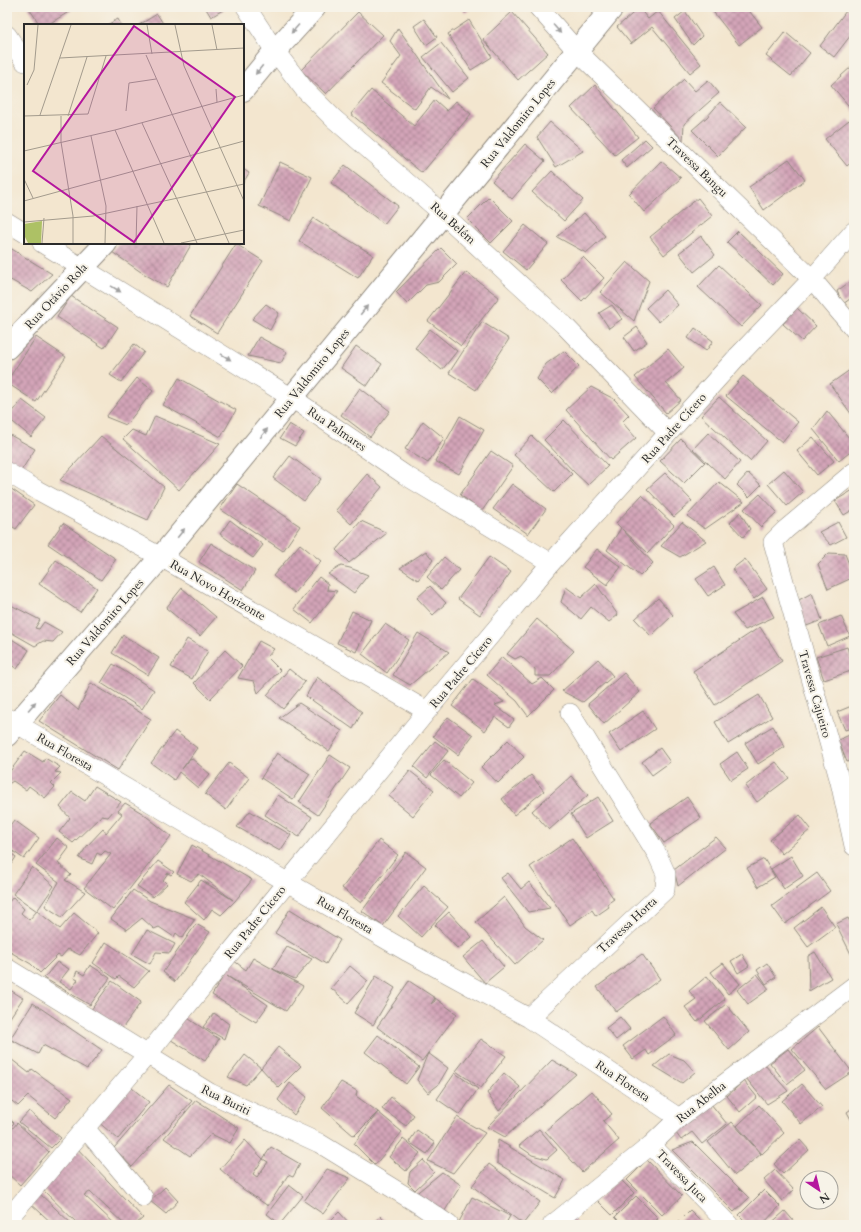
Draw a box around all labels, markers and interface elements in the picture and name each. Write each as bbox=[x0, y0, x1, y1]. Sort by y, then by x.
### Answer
inset map bbox=[24, 24, 244, 244]
one-way arrow bbox=[291, 24, 300, 34]
one-way arrow bbox=[553, 24, 562, 34]
one-way arrow bbox=[255, 65, 264, 76]
street label: Rua Valdomiro Lopes bbox=[477, 75, 559, 171]
street label: Travessa Bangu bbox=[663, 134, 732, 201]
street label: Rua Belém bbox=[427, 198, 480, 248]
street label: Rua Otávio Rola bbox=[21, 259, 91, 332]
one-way arrow bbox=[110, 285, 122, 292]
one-way arrow bbox=[359, 305, 368, 316]
street label: Rua Valdomiro Lopes bbox=[271, 325, 353, 421]
one-way arrow bbox=[220, 354, 232, 361]
street label: Rua Padre Cícero bbox=[638, 389, 710, 467]
street label: Rua Palmares bbox=[304, 403, 370, 455]
one-way arrow bbox=[259, 427, 268, 438]
one-way arrow bbox=[177, 528, 186, 538]
street label: Rua Novo Horizonte bbox=[167, 556, 269, 624]
street label: Rua Valdomiro Lopes bbox=[63, 575, 147, 669]
street label: Rua Padre Cícero bbox=[426, 632, 496, 711]
street label: Travessa Cajueiro bbox=[795, 648, 835, 740]
one-way arrow bbox=[28, 701, 37, 711]
street label: Rua Floresta bbox=[34, 729, 97, 775]
street label: Rua Padre Cícero bbox=[221, 882, 290, 962]
street label: Rua Floresta bbox=[314, 892, 377, 938]
street label: Travessa Horta bbox=[594, 893, 661, 957]
street label: Rua Floresta bbox=[593, 1057, 654, 1106]
street label: Rua Abelha bbox=[673, 1077, 730, 1126]
street label: Rua Buriti bbox=[199, 1081, 254, 1119]
street label: Travessa Juca bbox=[653, 1146, 712, 1206]
north arrow bbox=[799, 1170, 839, 1210]
text: N bbox=[816, 1189, 833, 1207]

